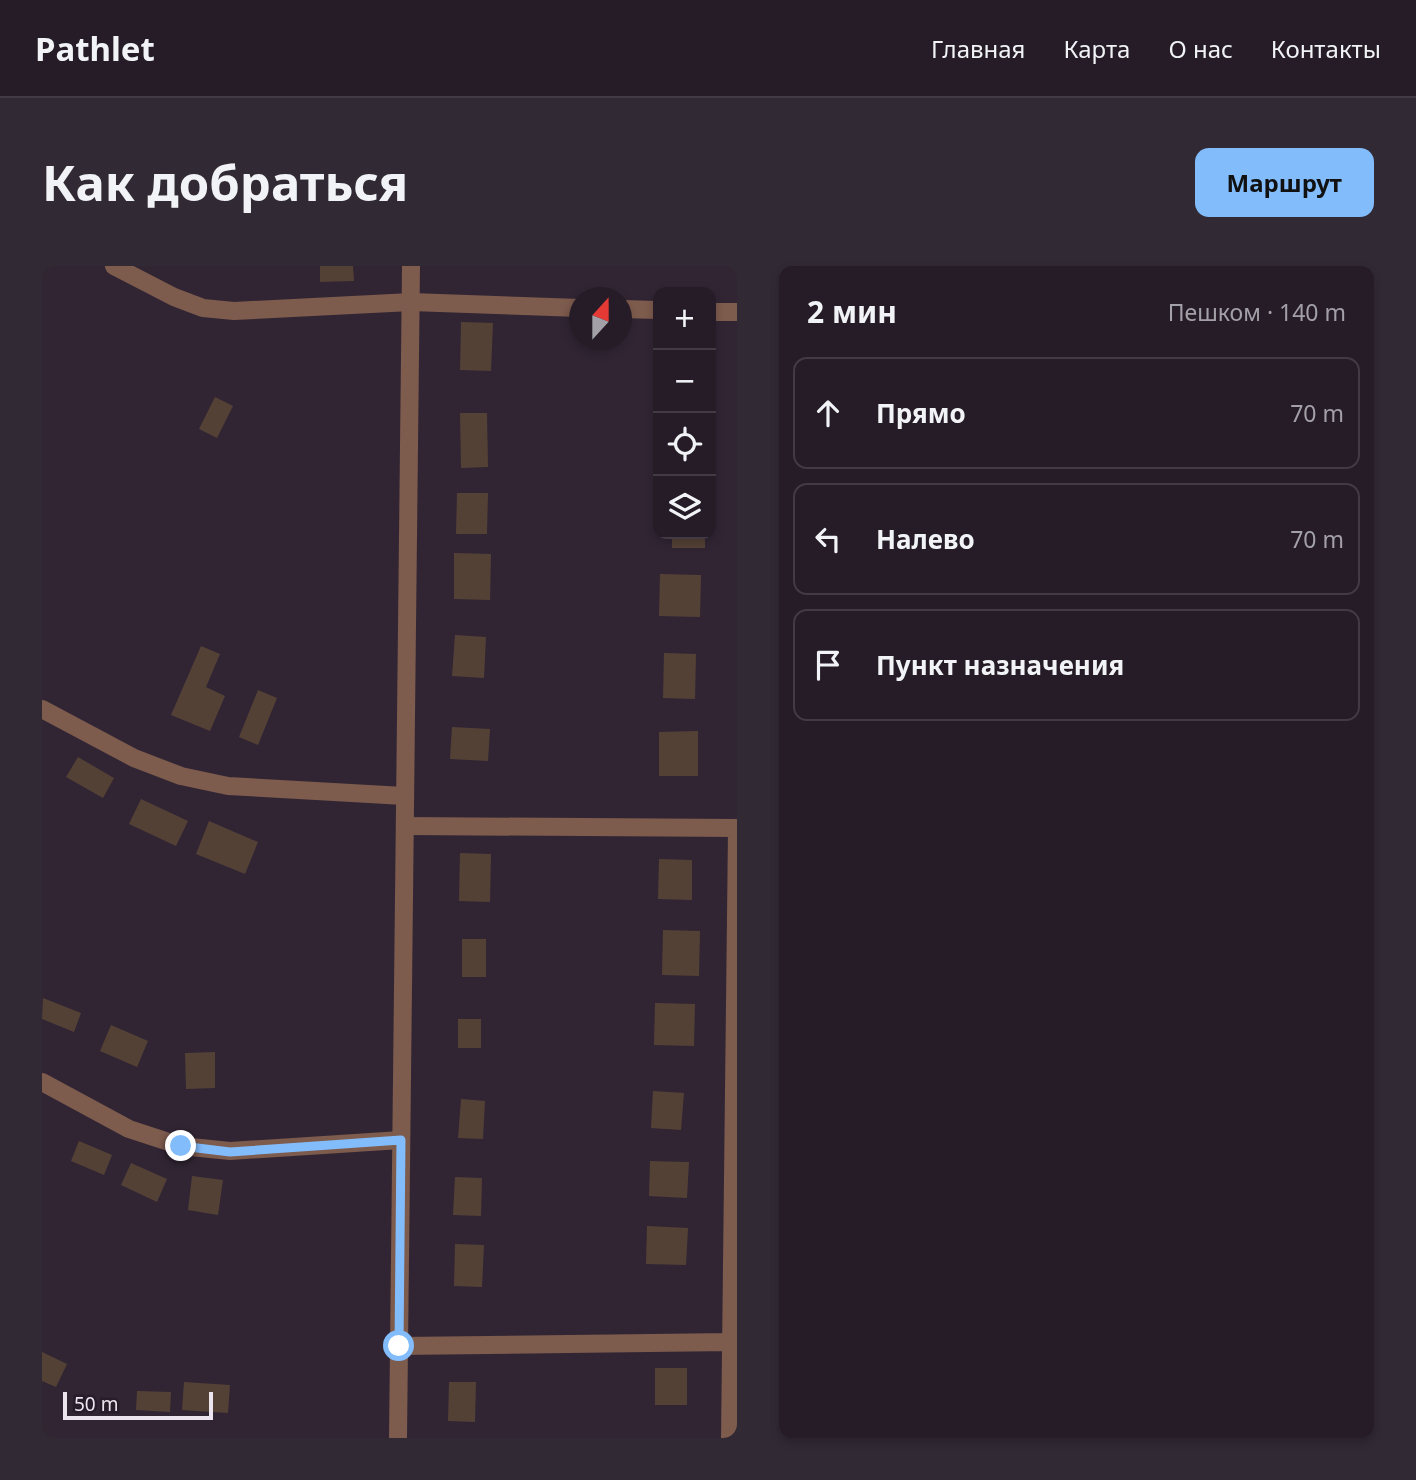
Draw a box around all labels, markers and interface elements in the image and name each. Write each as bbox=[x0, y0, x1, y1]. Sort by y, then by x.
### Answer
text: Pathlet bbox=[35, 26, 155, 71]
text: Главная bbox=[931, 32, 1025, 65]
text: Карта bbox=[1063, 32, 1130, 65]
text: О нас bbox=[1168, 32, 1233, 65]
text: Контакты bbox=[1271, 32, 1381, 65]
button: Маршрут bbox=[1195, 148, 1374, 217]
text: Как добраться bbox=[42, 149, 408, 215]
north arrow bbox=[569, 287, 632, 350]
map controls bbox=[653, 287, 716, 539]
button: + bbox=[653, 287, 716, 350]
text: 2 мин bbox=[807, 291, 897, 332]
text: Пешком · 140 m bbox=[1168, 296, 1346, 328]
button: − bbox=[653, 350, 716, 413]
icon: ahead bbox=[809, 394, 847, 432]
text: Прямо bbox=[876, 395, 966, 431]
text: 70 m bbox=[1290, 397, 1344, 429]
button: locate bbox=[653, 413, 716, 476]
button: layers bbox=[653, 476, 716, 539]
icon: left bbox=[809, 520, 847, 558]
text: Налево bbox=[876, 521, 975, 557]
text: 70 m bbox=[1290, 523, 1344, 555]
icon: arrive bbox=[809, 646, 847, 684]
text: Пункт назначения bbox=[876, 647, 1124, 683]
route end bbox=[165, 1130, 196, 1161]
route start bbox=[383, 1330, 414, 1361]
scale bar bbox=[63, 1389, 214, 1421]
text: 50 m bbox=[74, 1391, 118, 1417]

